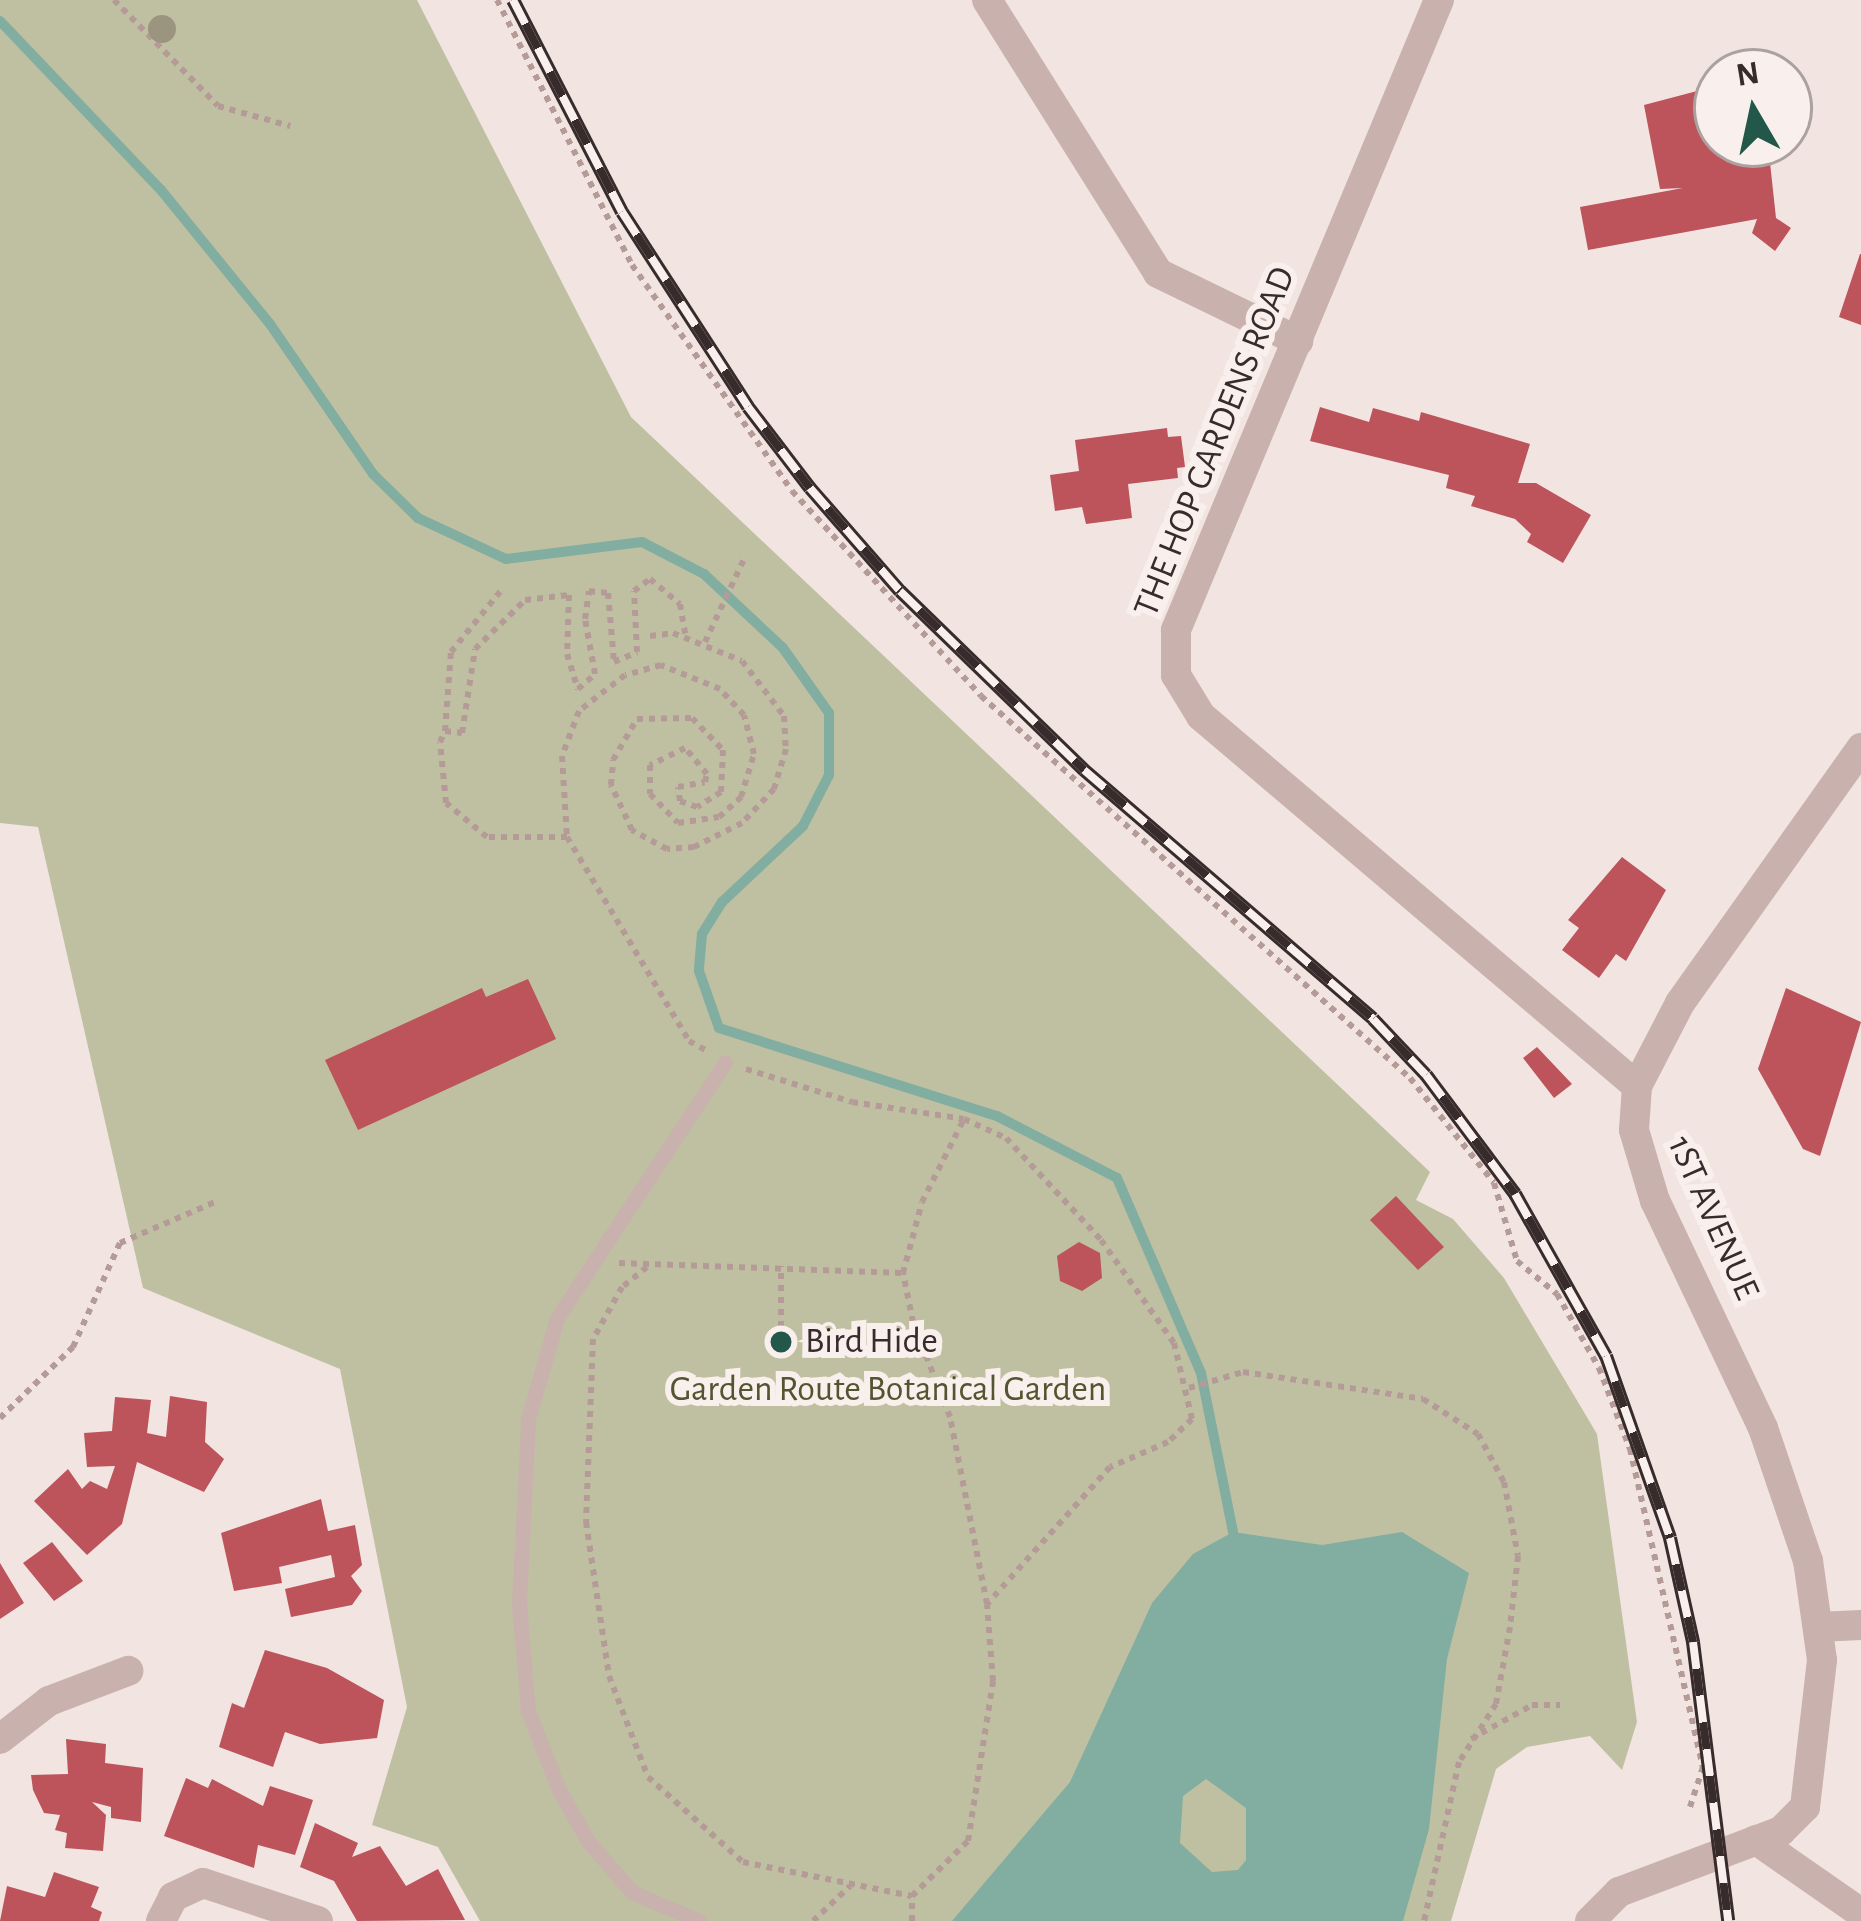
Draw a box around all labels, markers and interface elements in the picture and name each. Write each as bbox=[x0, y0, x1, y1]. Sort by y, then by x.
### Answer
north arrow bbox=[1693, 48, 1813, 168]
text: N bbox=[1734, 57, 1762, 93]
street label: THE HOP GARDENS ROAD bbox=[1125, 261, 1305, 623]
street label: 1ST AVENUE bbox=[1658, 1129, 1768, 1307]
place label: Bird Hide bbox=[805, 1320, 938, 1364]
marker: Bird Hide bbox=[768, 1329, 794, 1355]
park label: Garden Route Botanical Garden bbox=[670, 1368, 1106, 1412]

